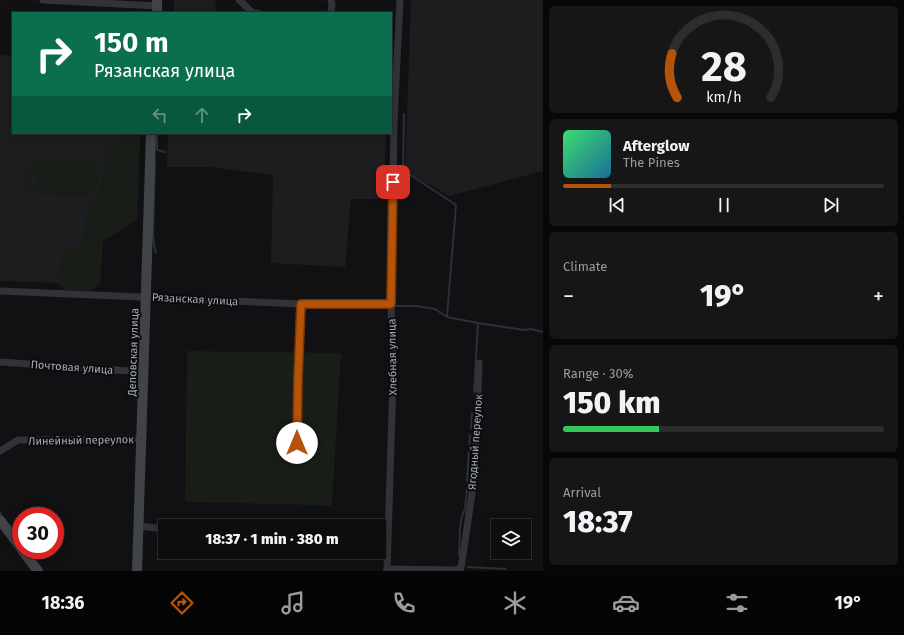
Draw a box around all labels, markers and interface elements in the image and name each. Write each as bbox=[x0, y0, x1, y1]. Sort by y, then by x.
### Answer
text: 150 m bbox=[94, 26, 169, 59]
icon: right bbox=[28, 28, 80, 80]
text: 28 bbox=[701, 41, 746, 91]
text: Рязанская улица bbox=[94, 60, 235, 82]
text: km/h bbox=[706, 88, 741, 105]
icon: left bbox=[149, 104, 171, 126]
icon: ahead bbox=[191, 104, 213, 126]
icon: right bbox=[233, 104, 255, 126]
text: Afterglow bbox=[623, 137, 689, 155]
text: The Pines bbox=[623, 155, 680, 170]
pin bbox=[376, 165, 410, 199]
icon: arrive bbox=[382, 171, 404, 193]
icon: previous bbox=[606, 194, 628, 216]
icon: pause bbox=[713, 194, 735, 216]
icon: next bbox=[820, 194, 842, 216]
text: Climate bbox=[563, 259, 607, 274]
text: 19° bbox=[700, 278, 747, 314]
text: − bbox=[563, 283, 574, 310]
text: + bbox=[873, 283, 884, 310]
street label: Рязанская улица bbox=[152, 291, 238, 308]
street label: Деповская улица bbox=[125, 308, 142, 397]
street label: Хлебная улица bbox=[385, 318, 400, 395]
street label: Почтовая улица bbox=[30, 358, 114, 377]
text: Range · 30% bbox=[563, 366, 634, 381]
text: 150 km bbox=[563, 385, 660, 421]
street label: Ягодный переулок bbox=[466, 393, 485, 491]
position arrow bbox=[276, 422, 318, 464]
street label: Линейный переулок bbox=[28, 433, 134, 448]
text: Arrival bbox=[563, 485, 601, 500]
text: 18:37 bbox=[563, 504, 633, 540]
speed limit sign: 30 bbox=[12, 507, 64, 559]
map controls bbox=[491, 519, 531, 559]
button: layers bbox=[491, 519, 531, 559]
text: 18:37 · 1 min · 380 m bbox=[205, 530, 339, 548]
icon: directions bbox=[168, 589, 196, 617]
icon: music bbox=[279, 589, 307, 617]
icon: phone bbox=[390, 589, 418, 617]
icon: climate bbox=[501, 589, 529, 617]
icon: car bbox=[612, 589, 640, 617]
icon: filters bbox=[723, 589, 751, 617]
text: 18:36 bbox=[42, 592, 85, 614]
text: 19° bbox=[835, 592, 862, 614]

